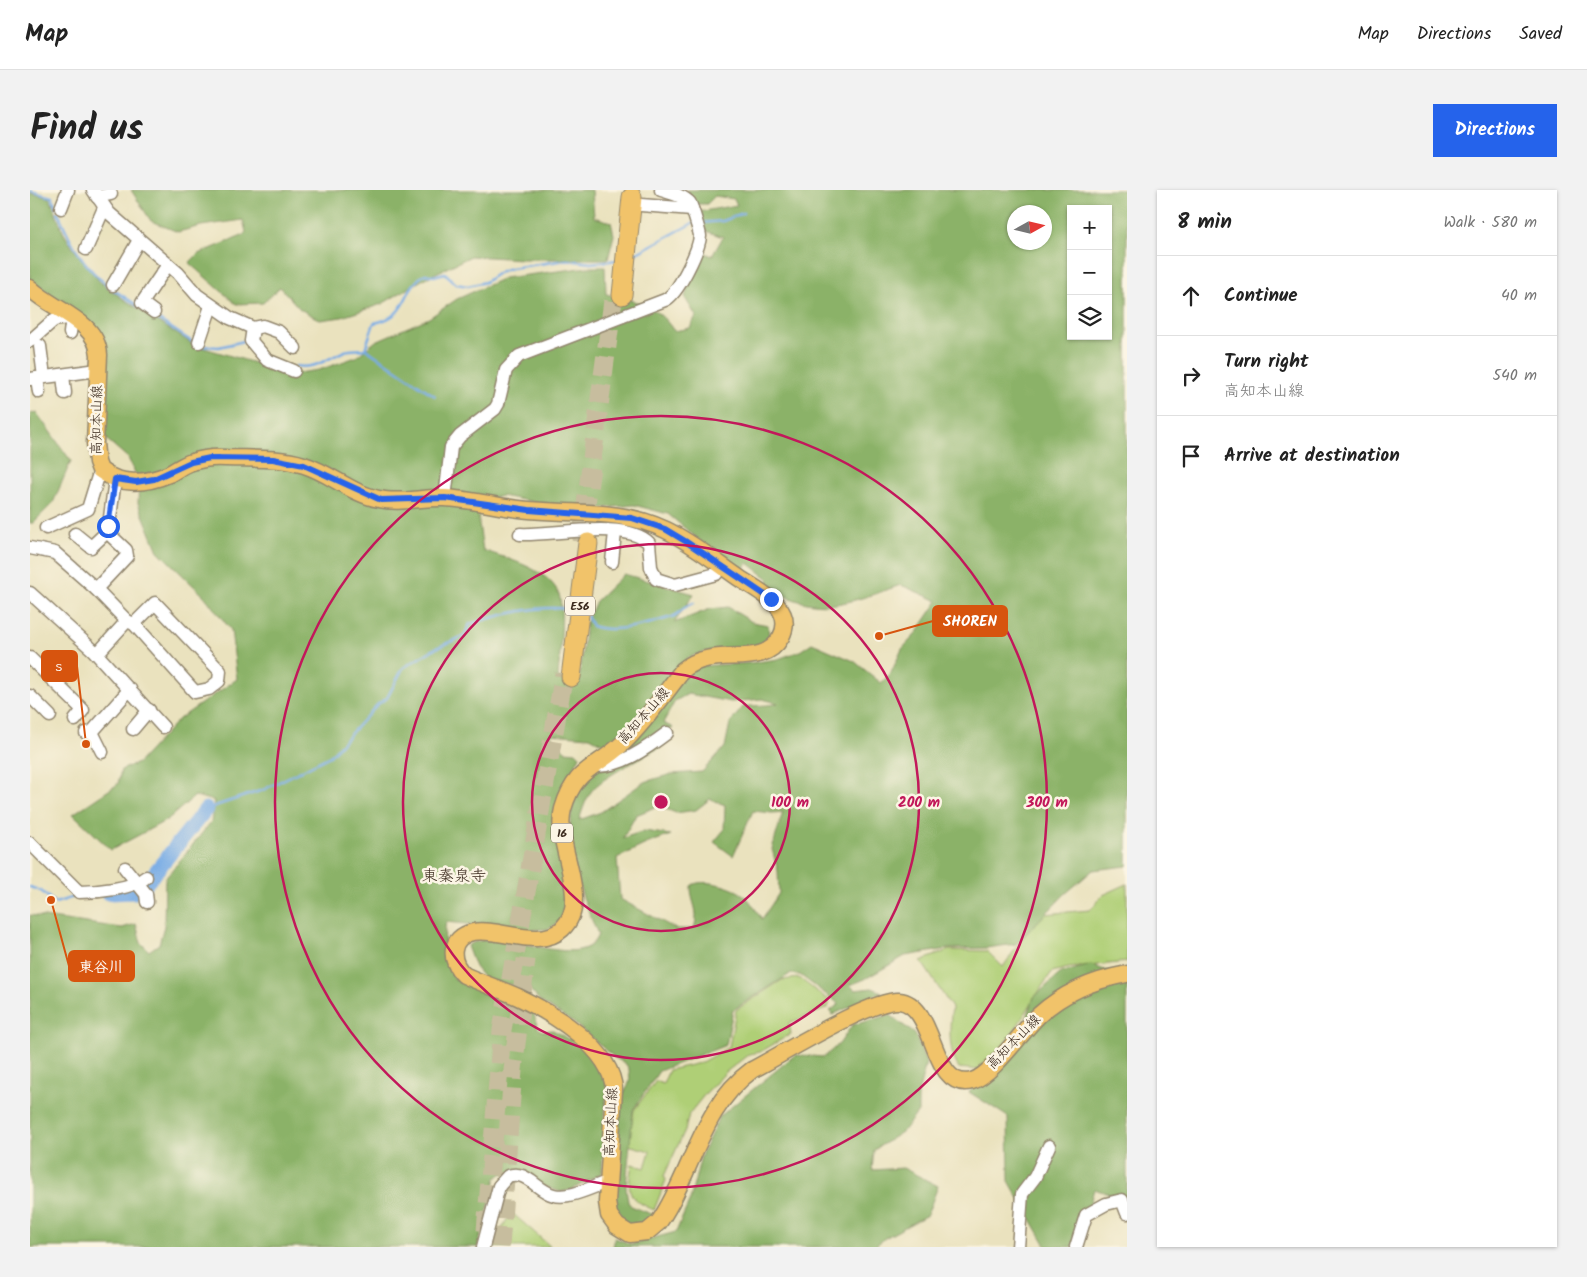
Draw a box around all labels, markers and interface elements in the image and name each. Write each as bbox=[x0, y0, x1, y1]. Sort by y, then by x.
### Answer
text: Map bbox=[25, 15, 68, 54]
text: Map bbox=[1357, 20, 1389, 49]
text: Directions bbox=[1417, 20, 1491, 49]
text: Saved bbox=[1519, 20, 1562, 49]
text: Find us bbox=[30, 102, 143, 158]
button: Directions bbox=[1433, 104, 1557, 157]
north arrow bbox=[1007, 205, 1052, 250]
map controls bbox=[1067, 205, 1112, 340]
button: + bbox=[1067, 205, 1112, 250]
text: 8 min bbox=[1177, 206, 1232, 239]
text: Walk · 580 m bbox=[1444, 210, 1537, 235]
button: − bbox=[1067, 250, 1112, 295]
text: Continue bbox=[1224, 281, 1297, 311]
icon: ahead bbox=[1177, 282, 1205, 310]
text: 40 m bbox=[1501, 283, 1537, 308]
button: layers bbox=[1067, 295, 1112, 340]
text: Turn right bbox=[1224, 347, 1309, 377]
icon: right bbox=[1177, 362, 1205, 390]
text: 540 m bbox=[1492, 363, 1537, 388]
text: 高知本山線 bbox=[1224, 379, 1304, 404]
street label: 高知本山線 bbox=[85, 385, 109, 455]
text: Arrive at destination bbox=[1224, 441, 1400, 471]
icon: arrive bbox=[1177, 442, 1205, 470]
route start bbox=[97, 515, 120, 538]
route end bbox=[760, 588, 783, 611]
road number: E56 bbox=[565, 596, 595, 616]
callout: SHOREN bbox=[933, 606, 1007, 636]
text: SHOREN bbox=[943, 610, 998, 634]
callout: ｓ bbox=[42, 651, 77, 681]
text: ｓ bbox=[51, 655, 67, 679]
street label: 高知本山線 bbox=[613, 682, 675, 750]
text: 100 m bbox=[771, 791, 809, 815]
text: 200 m bbox=[898, 791, 940, 815]
text: 300 m bbox=[1025, 791, 1068, 815]
centre of rings bbox=[652, 793, 670, 811]
road number: 16 bbox=[551, 824, 573, 842]
district label: 東秦泉寺 bbox=[422, 864, 486, 889]
callout: 東谷川 bbox=[69, 951, 134, 981]
text: 東谷川 bbox=[78, 956, 124, 980]
street label: 高知本山線 bbox=[982, 1009, 1046, 1075]
street label: 高知本山線 bbox=[598, 1086, 624, 1158]

